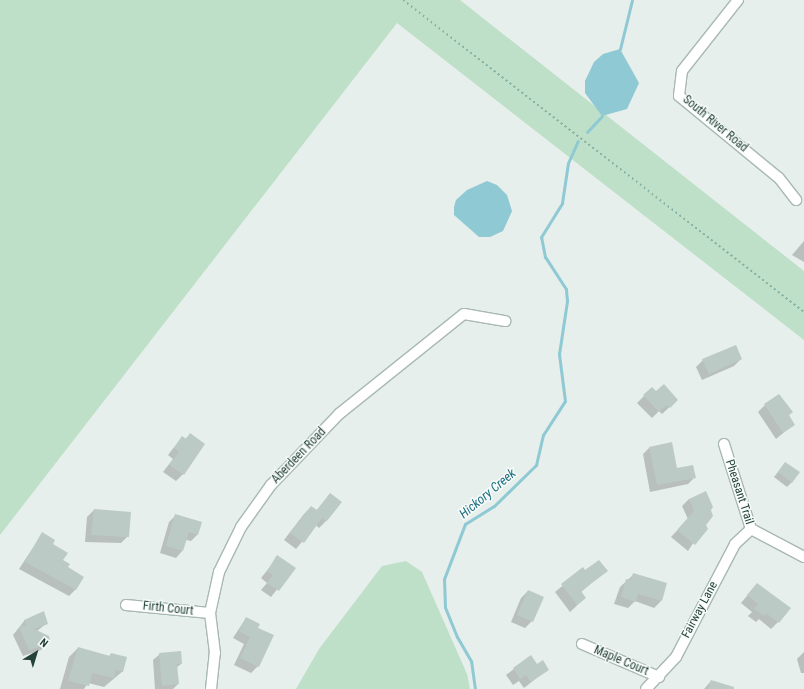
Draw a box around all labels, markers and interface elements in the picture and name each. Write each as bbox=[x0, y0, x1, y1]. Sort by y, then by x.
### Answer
street label: South River Road bbox=[680, 93, 750, 155]
street label: Aberdeen Road bbox=[269, 425, 329, 487]
street label: Pheasant Trail bbox=[722, 458, 756, 526]
water label: Hickory Creek bbox=[457, 466, 519, 522]
street label: Fairway Lane bbox=[679, 579, 721, 641]
street label: Firth Court bbox=[142, 599, 194, 619]
north arrow bbox=[16, 633, 56, 673]
text: N bbox=[37, 636, 50, 650]
street label: Maple Court bbox=[591, 643, 651, 679]

